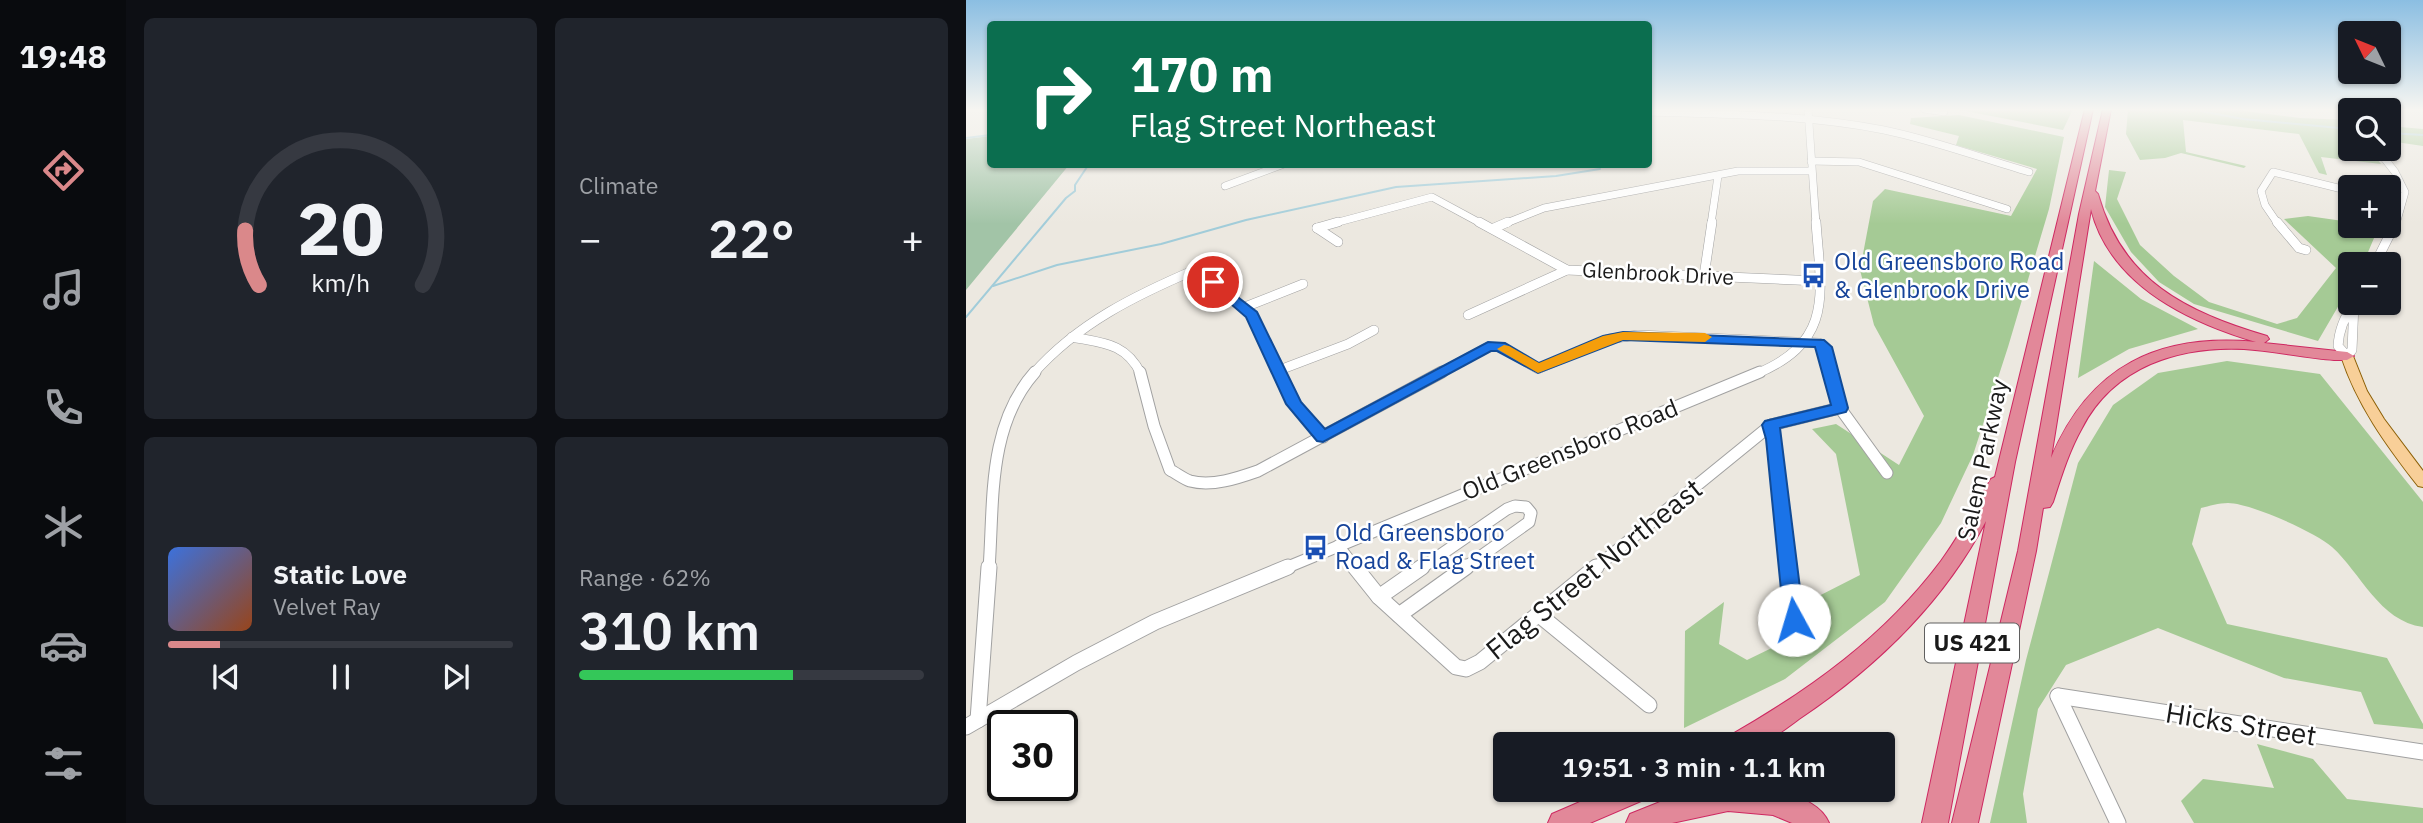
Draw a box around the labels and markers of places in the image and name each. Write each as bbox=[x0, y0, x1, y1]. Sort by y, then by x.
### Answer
place label: Old Greensboro Road & Glenbrook Drive bbox=[1834, 245, 2064, 305]
pin bbox=[1183, 252, 1243, 312]
bus stop icon: Old Greensboro Road & Glenbrook Drive bbox=[1800, 262, 1828, 290]
place label: Old Greensboro Road & Flag Street bbox=[1335, 516, 1535, 576]
bus stop icon: Old Greensboro Road & Flag Street bbox=[1301, 533, 1329, 561]

